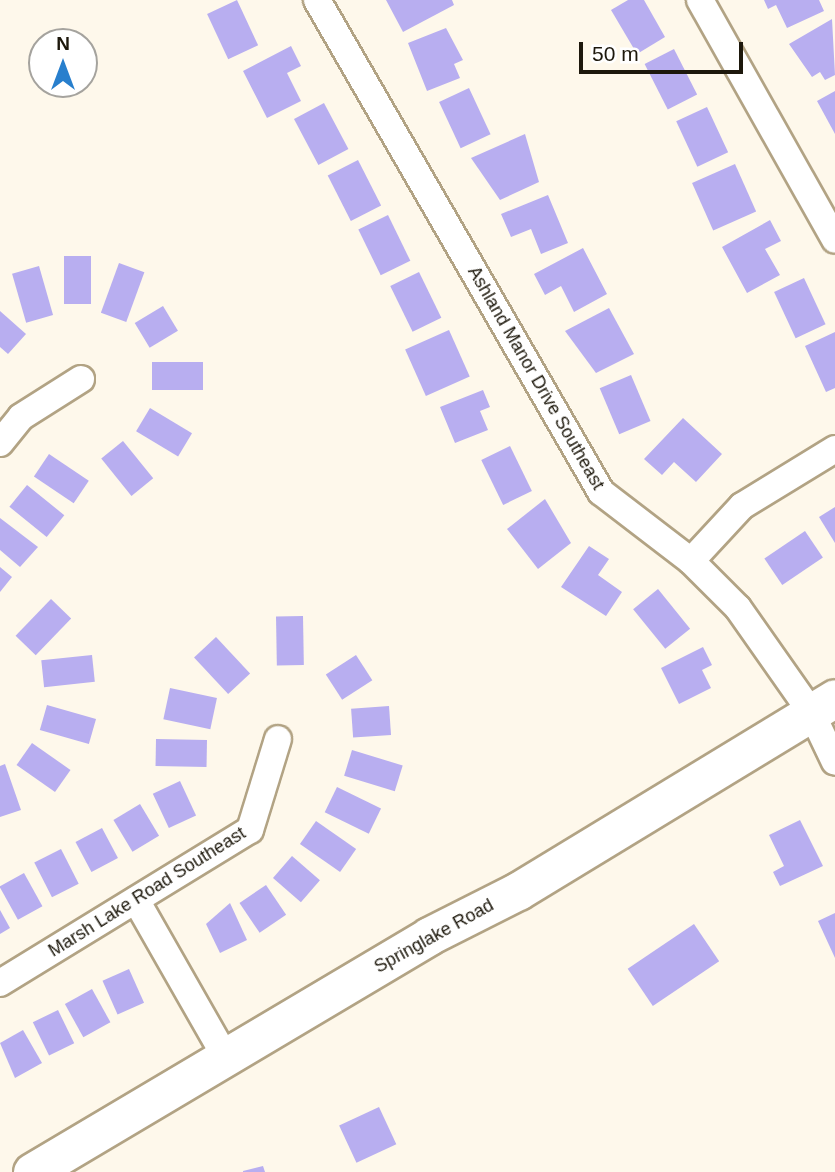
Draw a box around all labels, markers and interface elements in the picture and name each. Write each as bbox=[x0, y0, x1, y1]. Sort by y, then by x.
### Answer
north arrow bbox=[28, 28, 98, 98]
scale bar bbox=[583, 28, 748, 72]
text: N bbox=[56, 33, 70, 54]
text: 50 m bbox=[592, 42, 639, 65]
street label: Ashland Manor Drive Southeast bbox=[463, 263, 609, 493]
street label: Marsh Lake Road Southeast bbox=[45, 822, 249, 962]
street label: Springlake Road bbox=[371, 894, 497, 978]

